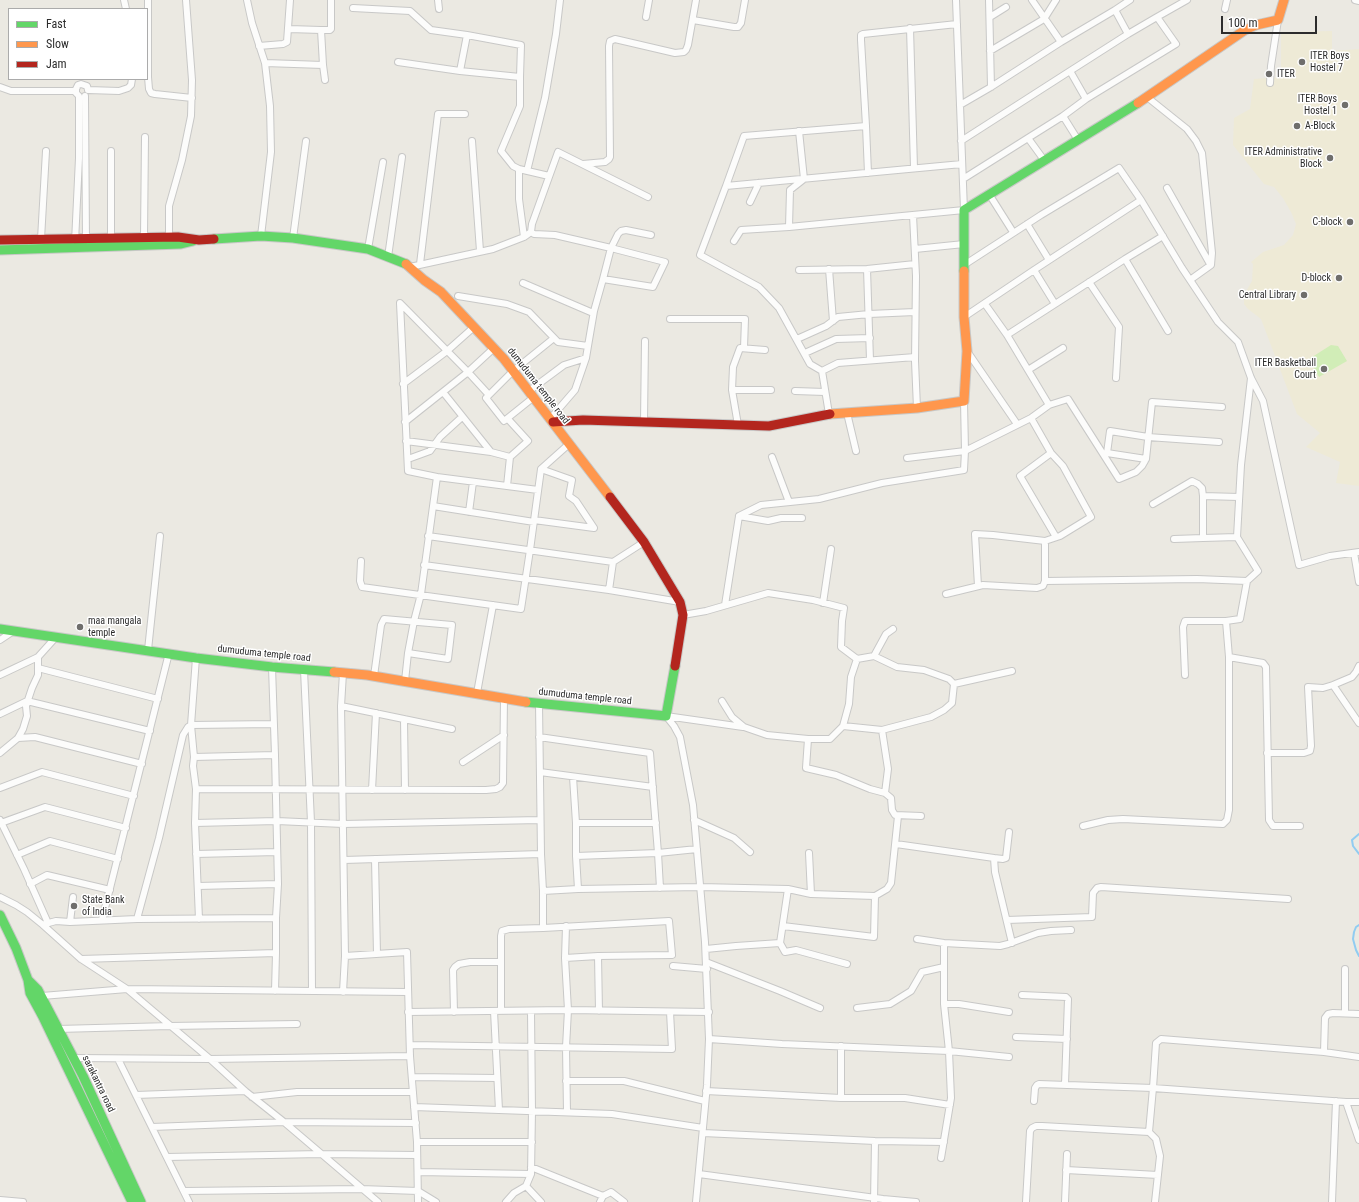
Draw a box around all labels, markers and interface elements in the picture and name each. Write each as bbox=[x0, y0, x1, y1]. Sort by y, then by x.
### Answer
legend bbox=[8, 8, 148, 80]
scale bar bbox=[1223, 8, 1319, 34]
text: 100 m bbox=[1228, 16, 1258, 30]
text: Fast bbox=[46, 17, 66, 31]
text: Slow bbox=[46, 37, 69, 51]
place label: ITER Boys Hostel 7 bbox=[1310, 50, 1349, 74]
text: Jam bbox=[46, 57, 67, 71]
marker: ITER Boys Hostel 7 bbox=[1297, 57, 1307, 67]
place label: ITER bbox=[1277, 68, 1295, 80]
marker: ITER bbox=[1264, 69, 1274, 79]
place label: ITER Boys Hostel 1 bbox=[1298, 93, 1337, 116]
marker: ITER Boys Hostel 1 bbox=[1340, 100, 1350, 110]
place label: A-Block bbox=[1305, 120, 1335, 132]
marker: A-Block bbox=[1292, 121, 1302, 131]
place label: ITER Administrative Block bbox=[1245, 146, 1322, 170]
marker: ITER Administrative Block bbox=[1325, 153, 1335, 163]
place label: C-block bbox=[1312, 216, 1342, 228]
marker: C-block bbox=[1345, 217, 1355, 227]
place label: D-block bbox=[1301, 272, 1331, 284]
marker: D-block bbox=[1334, 273, 1344, 283]
place label: Central Library bbox=[1239, 289, 1296, 301]
marker: Central Library bbox=[1299, 290, 1309, 300]
street label: dumuduma temple road bbox=[504, 345, 572, 427]
place label: ITER Basketball Court bbox=[1255, 357, 1316, 380]
marker: ITER Basketball Court bbox=[1319, 364, 1329, 374]
place label: maa mangala temple bbox=[88, 615, 141, 638]
marker: maa mangala temple bbox=[75, 622, 85, 632]
street label: dumuduma temple road bbox=[217, 643, 311, 665]
street label: dumuduma temple road bbox=[538, 686, 632, 708]
place label: State Bank of India bbox=[82, 894, 124, 918]
marker: State Bank of India bbox=[69, 901, 79, 911]
street label: sarakantra road bbox=[79, 1054, 117, 1114]

